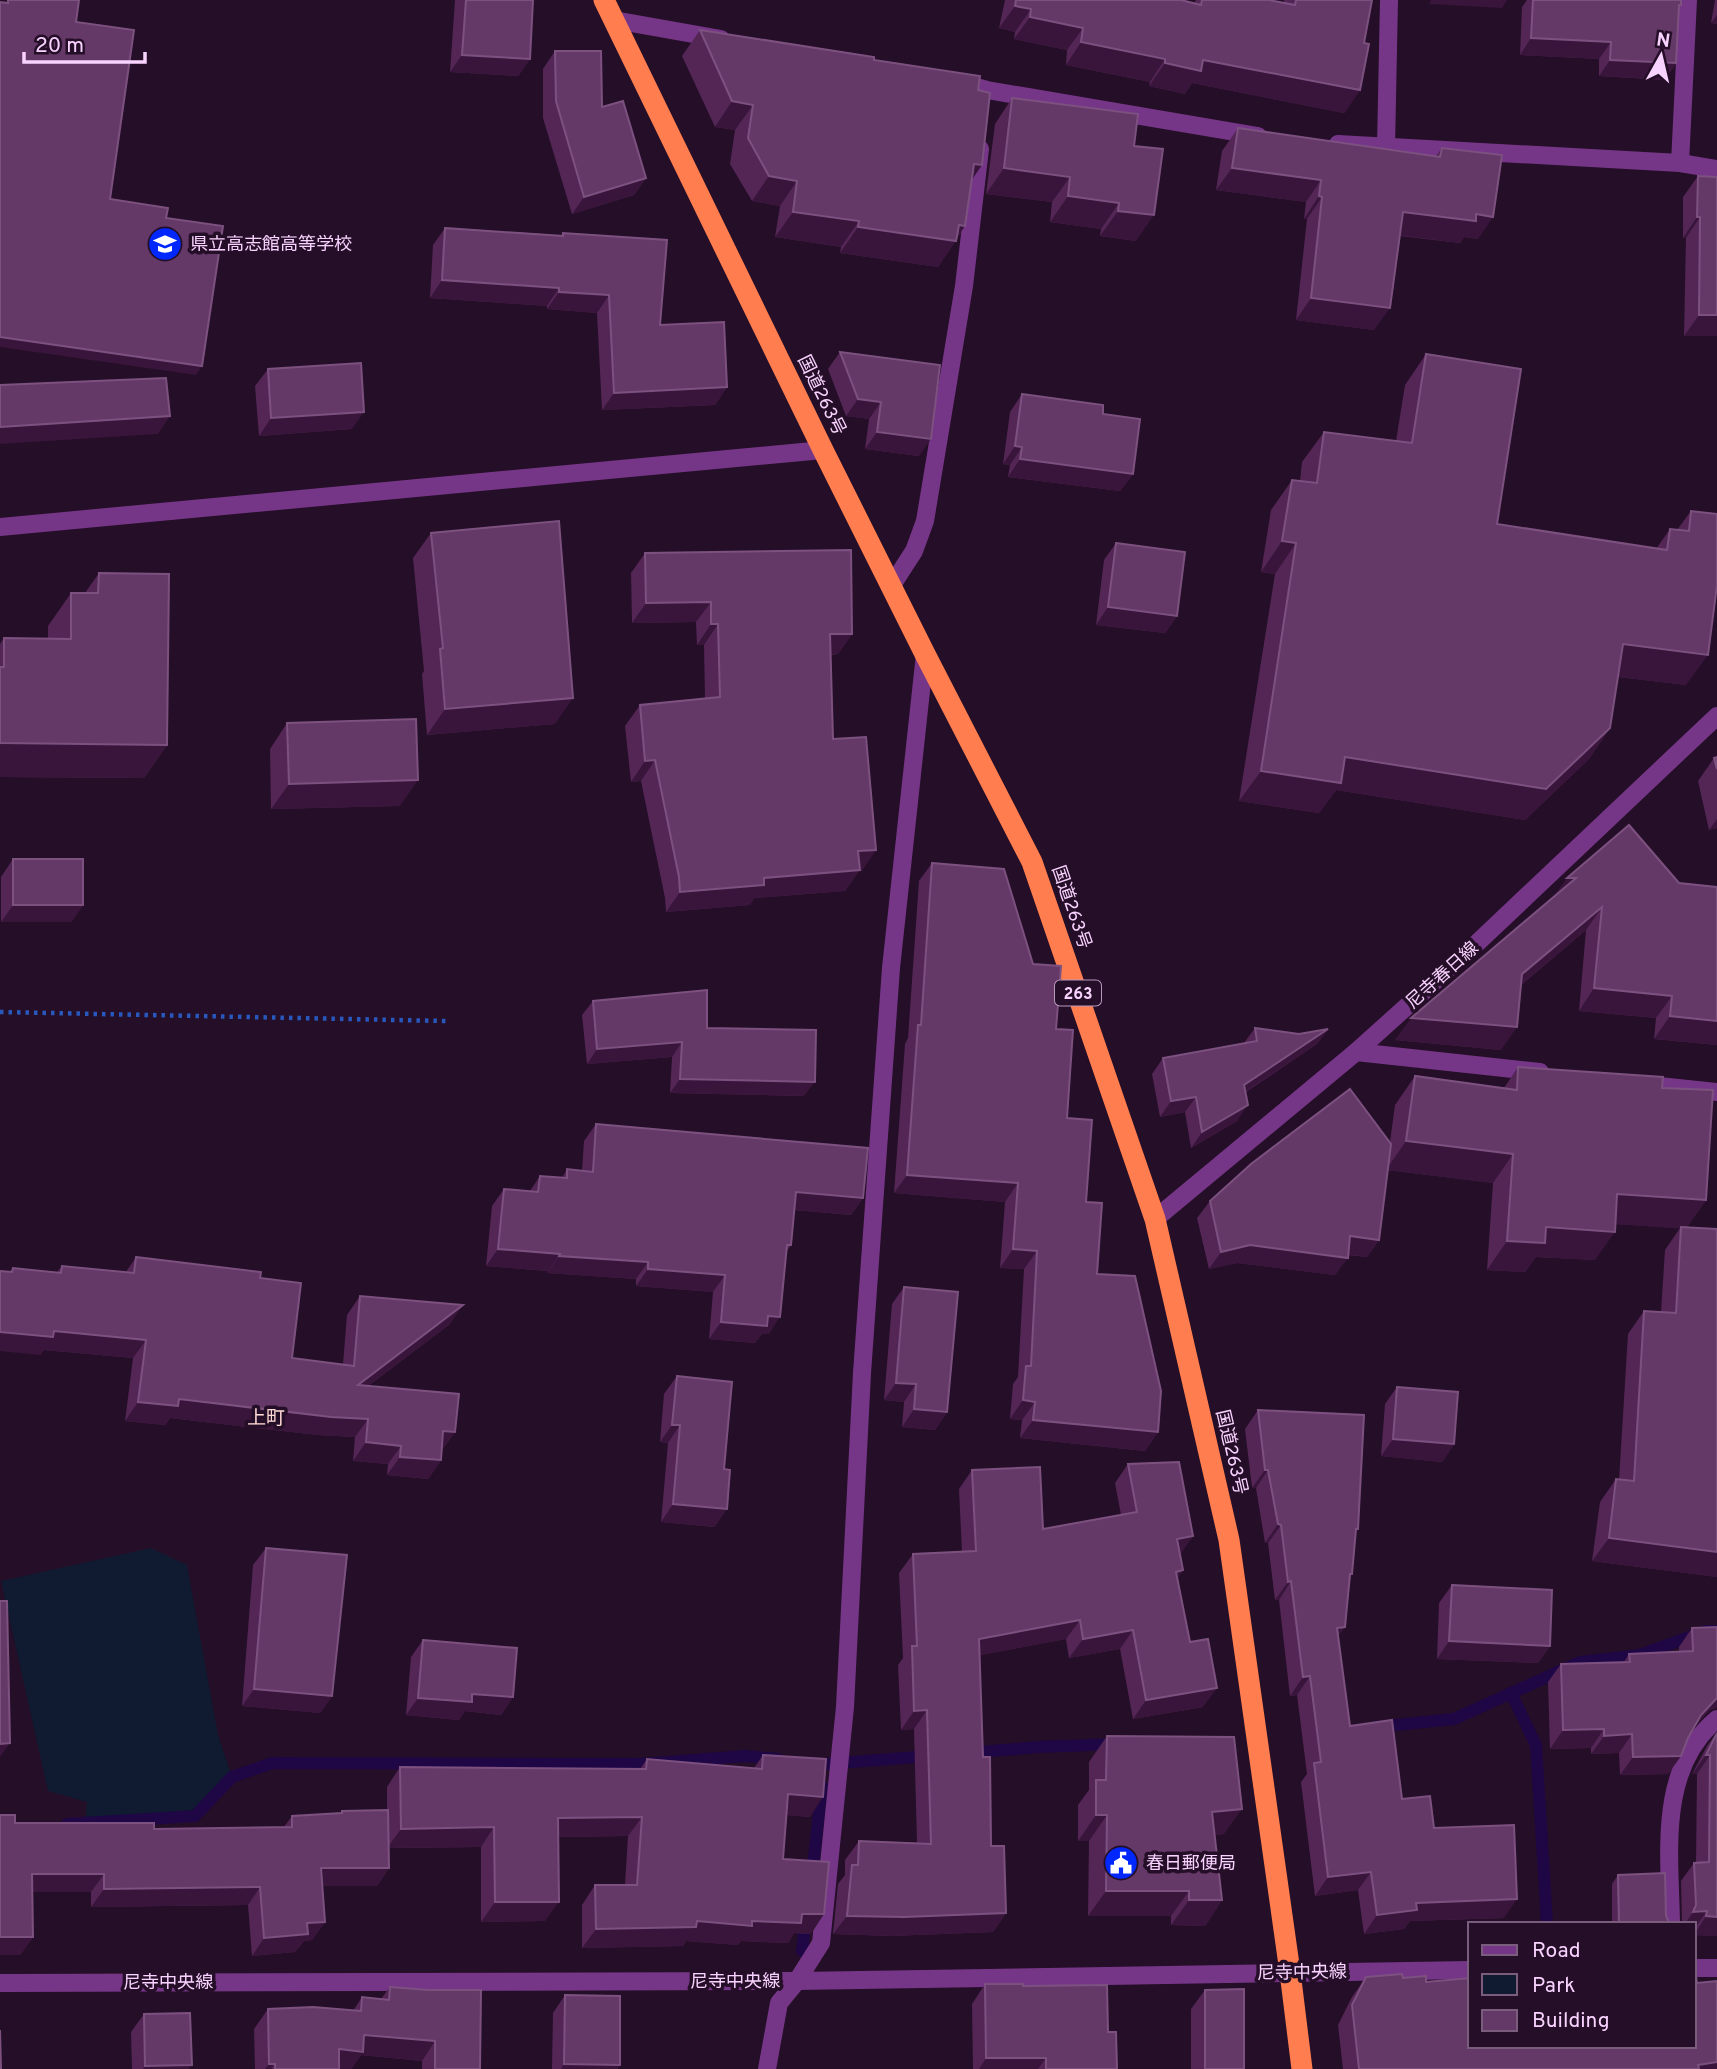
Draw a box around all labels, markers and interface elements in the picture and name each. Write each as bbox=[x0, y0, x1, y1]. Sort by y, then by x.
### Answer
scale bar bbox=[24, 21, 145, 65]
north arrow bbox=[1626, 21, 1696, 91]
text: N bbox=[1655, 28, 1672, 54]
text: 20 m bbox=[35, 33, 84, 60]
school or university icon: 県立高志館高等学校 bbox=[146, 225, 184, 263]
place label: 県立高志館高等学校 bbox=[190, 234, 352, 257]
street label: 国道263号 bbox=[791, 352, 850, 440]
street label: 国道263号 bbox=[1046, 863, 1096, 952]
street label: 尼寺春日線 bbox=[1402, 937, 1484, 1015]
road number: 263 bbox=[1055, 981, 1101, 1006]
district label: 上町 bbox=[247, 1407, 285, 1431]
street label: 国道263号 bbox=[1210, 1408, 1251, 1497]
public building icon: 春日郵便局 bbox=[1102, 1844, 1140, 1882]
place label: 春日郵便局 bbox=[1146, 1853, 1236, 1876]
legend bbox=[1468, 1922, 1696, 2048]
text: Road bbox=[1532, 1938, 1581, 1965]
street label: 尼寺中央線 bbox=[1257, 1961, 1347, 1986]
street label: 尼寺中央線 bbox=[690, 1971, 780, 1994]
street label: 尼寺中央線 bbox=[123, 1972, 213, 1995]
text: Park bbox=[1532, 1973, 1575, 2000]
text: Building bbox=[1532, 2008, 1610, 2035]

